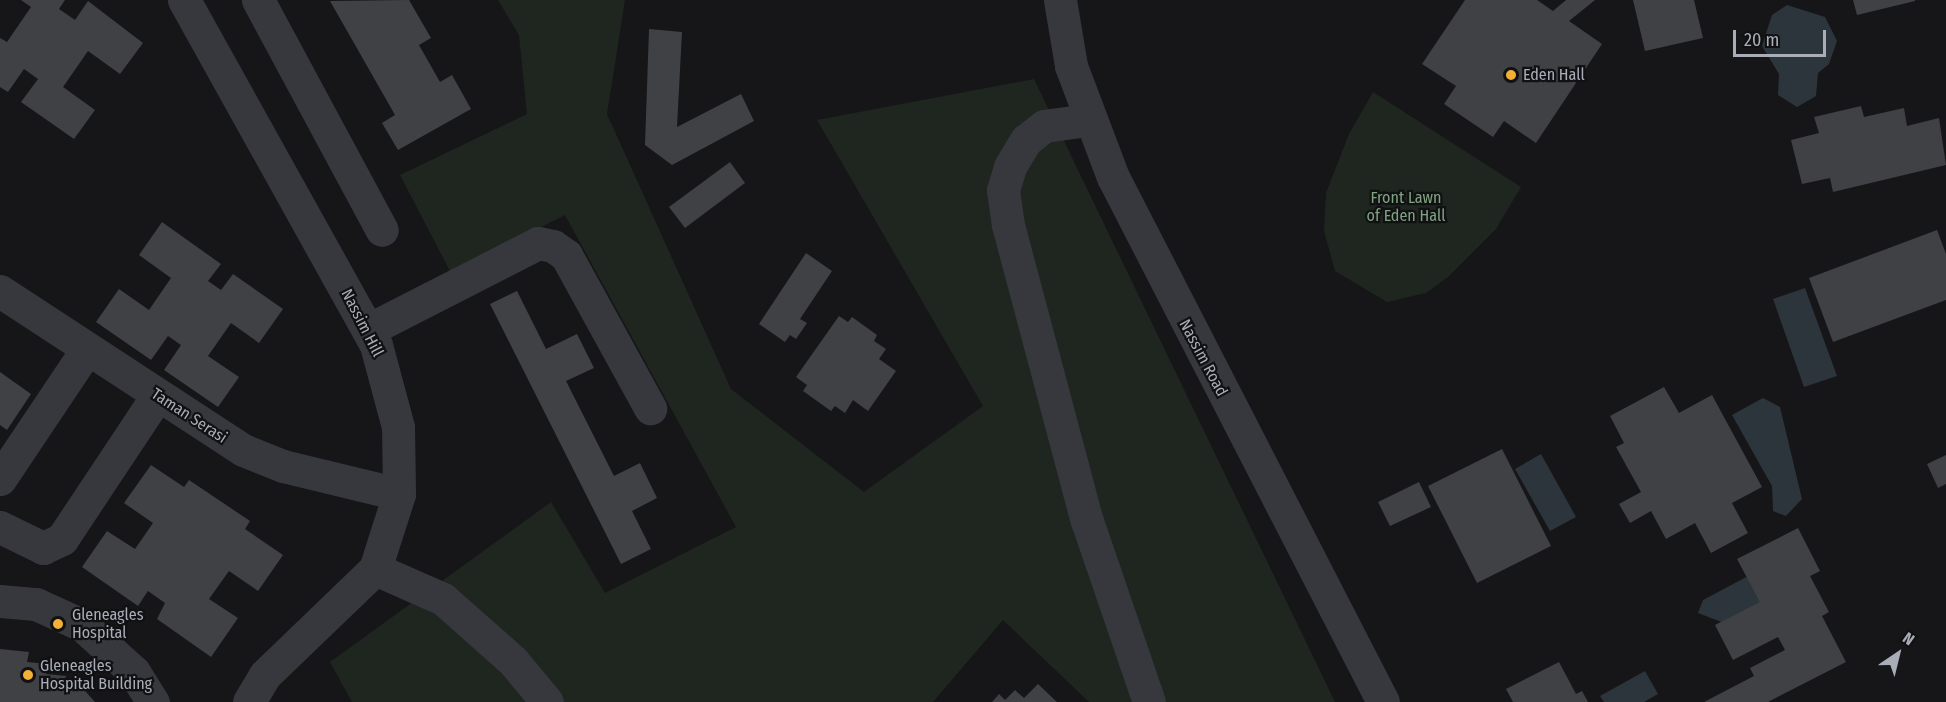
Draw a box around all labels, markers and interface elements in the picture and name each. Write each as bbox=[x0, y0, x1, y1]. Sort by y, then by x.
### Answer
scale bar bbox=[1736, 18, 1829, 56]
text: 20 m bbox=[1744, 29, 1779, 51]
place label: Eden Hall bbox=[1523, 65, 1585, 85]
marker: Eden Hall bbox=[1504, 68, 1518, 82]
park label: Front Lawn of Eden Hall bbox=[1367, 188, 1445, 226]
street label: Nassim Hill bbox=[337, 286, 387, 360]
street label: Nassim Road bbox=[1175, 316, 1231, 400]
street label: Taman Serasi bbox=[148, 384, 230, 448]
place label: Gleneagles Hospital bbox=[72, 605, 143, 643]
marker: Gleneagles Hospital bbox=[49, 615, 67, 633]
north arrow bbox=[1868, 624, 1928, 684]
text: N bbox=[1899, 628, 1918, 649]
place label: Gleneagles Hospital Building bbox=[40, 656, 152, 694]
marker: Gleneagles Hospital Building bbox=[21, 668, 35, 682]

